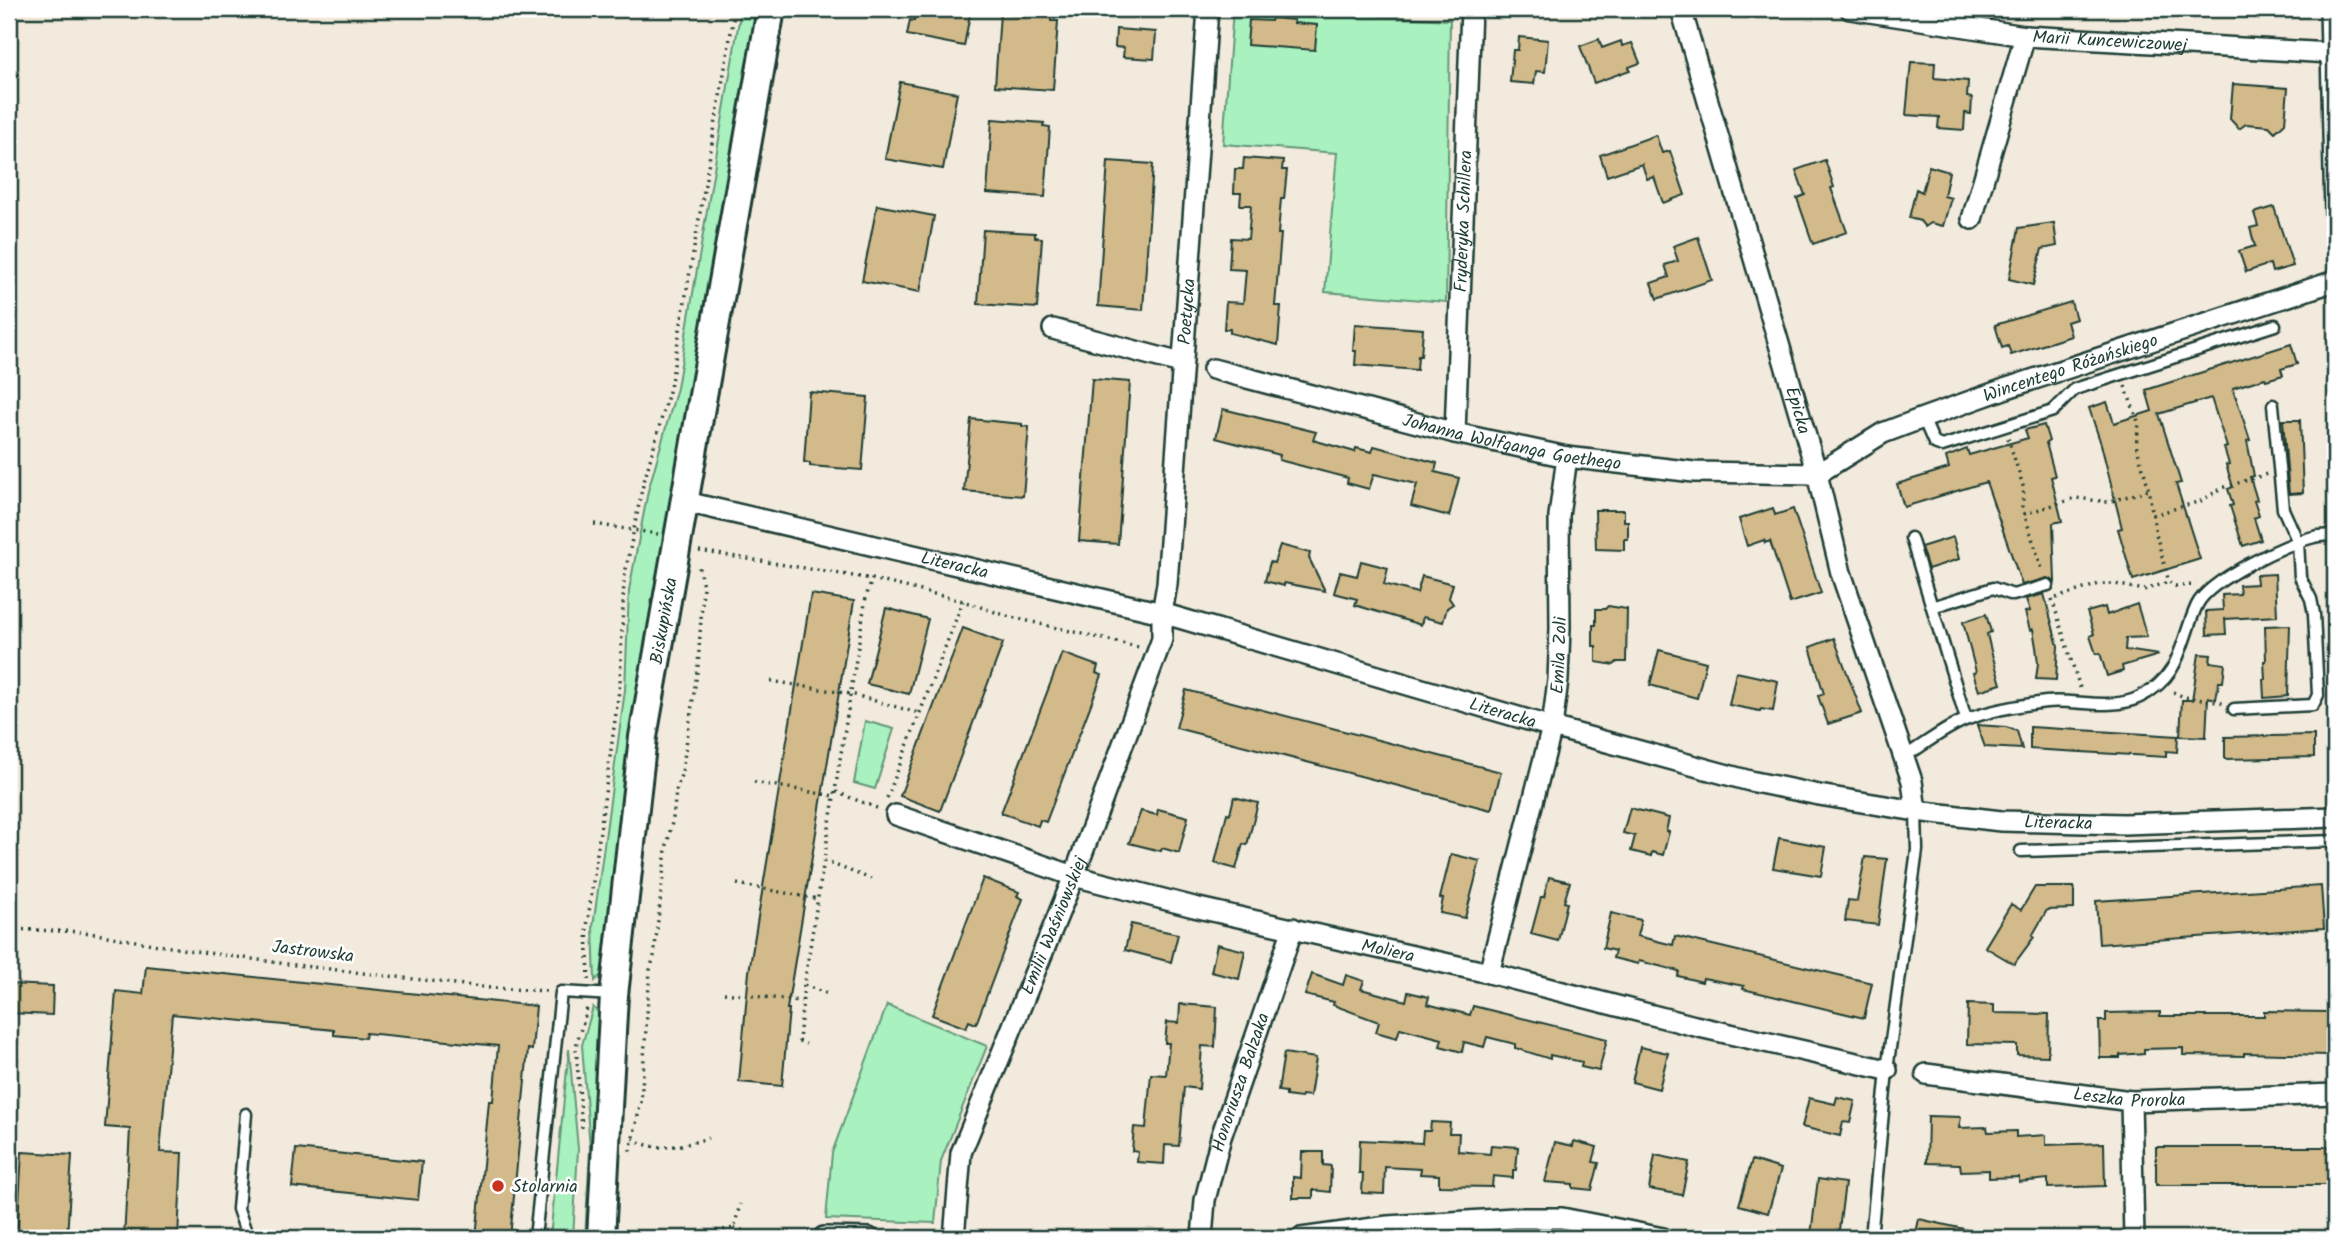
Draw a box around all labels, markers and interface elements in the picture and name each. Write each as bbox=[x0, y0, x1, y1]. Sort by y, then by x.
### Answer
street label: Marii Kuncewiczowej bbox=[2032, 23, 2189, 61]
street label: Fryderyka Schillera bbox=[1447, 150, 1482, 293]
street label: Poetycka bbox=[1171, 277, 1205, 346]
street label: Wincentego Różańskiego bbox=[1979, 327, 2162, 411]
street label: Epicka bbox=[1776, 383, 1818, 438]
street label: Johanna Wolfganga Goethego bbox=[1399, 407, 1623, 479]
street label: Literacka bbox=[918, 544, 991, 588]
street label: Biskupińska bbox=[643, 575, 687, 667]
street label: Emila Zoli bbox=[1543, 616, 1576, 696]
street label: Literacka bbox=[1466, 691, 1540, 738]
street label: Literacka bbox=[2024, 809, 2093, 839]
street label: Emilii Waśniowskiej bbox=[1014, 851, 1096, 1000]
street label: Moliera bbox=[1358, 932, 1417, 972]
street label: Jastrowska bbox=[270, 933, 355, 972]
street label: Honoriusza Balzaka bbox=[1205, 1009, 1279, 1156]
street label: Leszka Proroka bbox=[2071, 1081, 2186, 1117]
place label: Stolarnia bbox=[512, 1173, 578, 1202]
marker: Stolarnia bbox=[490, 1178, 506, 1194]

